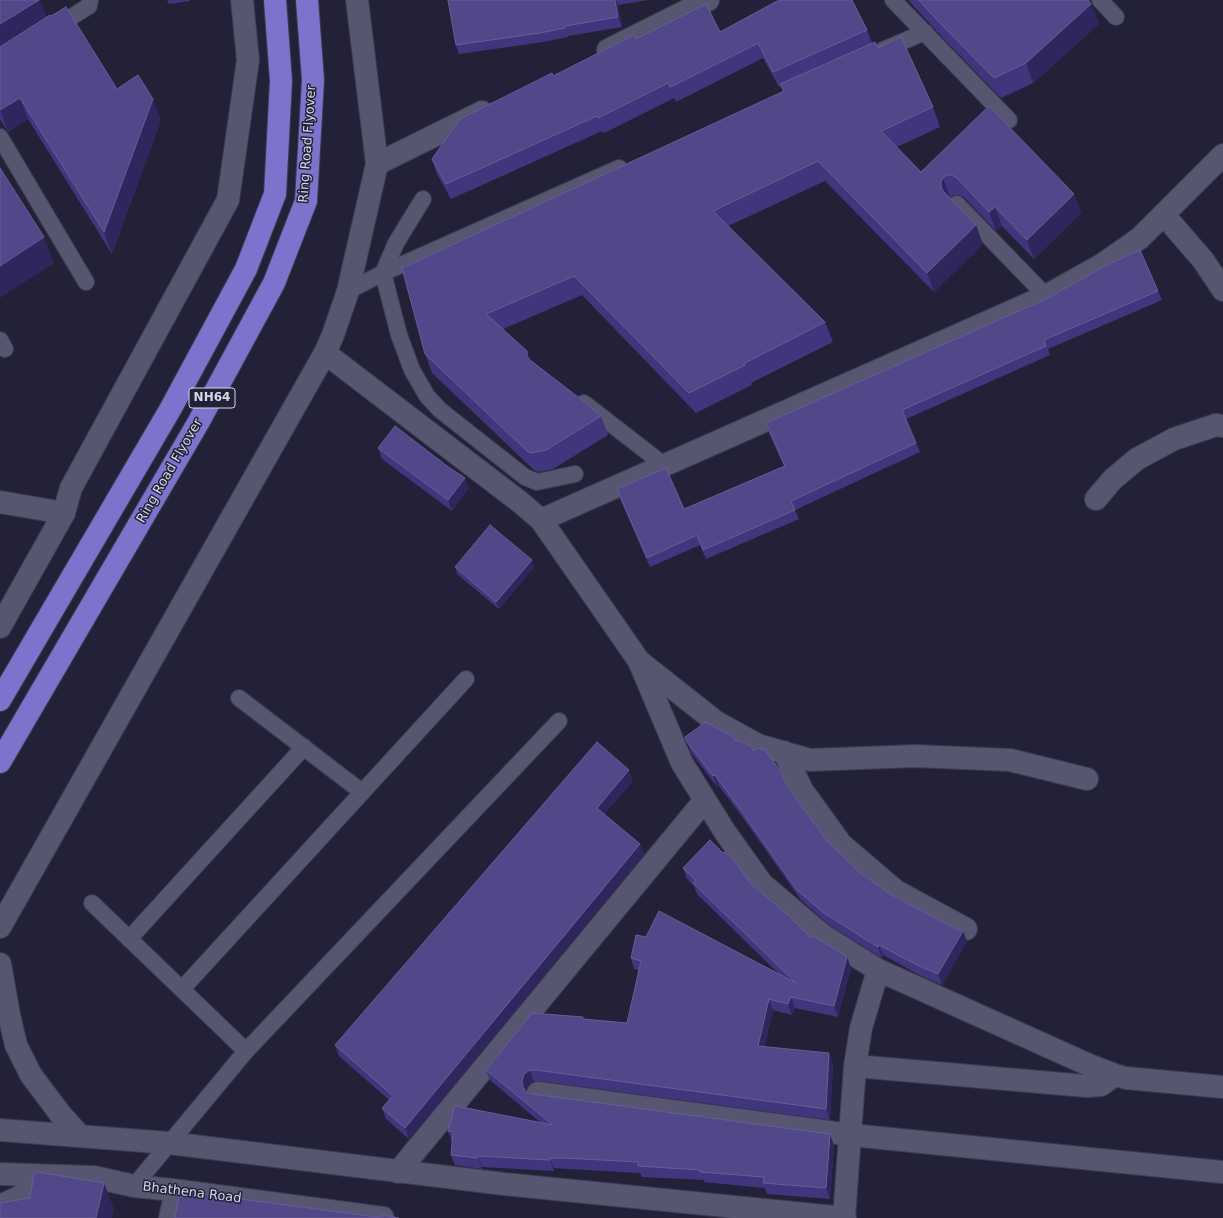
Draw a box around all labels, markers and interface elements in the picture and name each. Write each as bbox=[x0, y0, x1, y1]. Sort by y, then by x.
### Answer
street label: Ring Road Flyover bbox=[296, 85, 320, 203]
road number: NH64 bbox=[189, 388, 235, 408]
street label: Ring Road Flyover bbox=[134, 416, 206, 526]
street label: Bhathena Road bbox=[142, 1179, 242, 1207]

